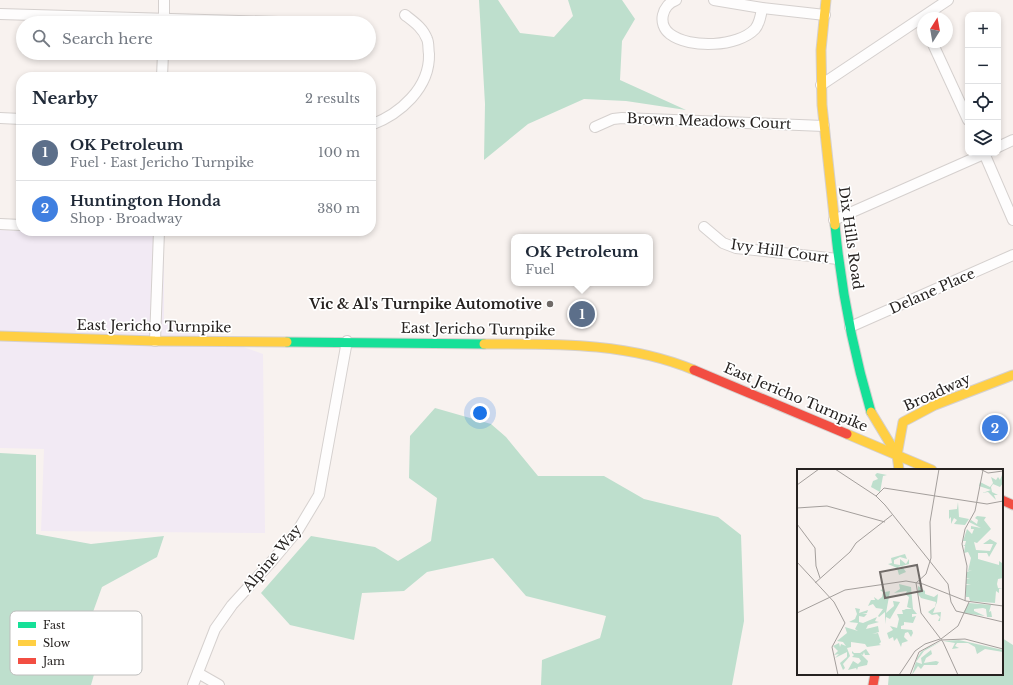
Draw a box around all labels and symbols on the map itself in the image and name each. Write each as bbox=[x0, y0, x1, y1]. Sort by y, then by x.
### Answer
north arrow bbox=[917, 12, 953, 48]
street label: Brown Meadows Court bbox=[626, 109, 792, 133]
street label: Dix Hills Road bbox=[835, 185, 867, 291]
street label: Ivy Hill Court bbox=[730, 235, 831, 267]
street label: Delane Place bbox=[886, 264, 978, 318]
place label: Vic & Al's Turnpike Automotive bbox=[308, 295, 542, 313]
marker: Vic & Al's Turnpike Automotive bbox=[545, 299, 555, 309]
pin: 1 bbox=[569, 299, 595, 329]
street label: East Jericho Turnpike bbox=[77, 316, 231, 336]
street label: East Jericho Turnpike bbox=[401, 319, 555, 339]
street label: East Jericho Turnpike bbox=[721, 359, 871, 435]
street label: Broadway bbox=[901, 369, 973, 415]
your location bbox=[470, 403, 490, 423]
pin: 2 bbox=[982, 413, 1008, 443]
inset map bbox=[797, 469, 1003, 675]
street label: Alpine Way bbox=[238, 521, 305, 596]
legend bbox=[10, 611, 142, 675]
text: Fast bbox=[43, 618, 66, 632]
text: Slow bbox=[43, 636, 71, 650]
text: Jam bbox=[41, 654, 65, 668]

